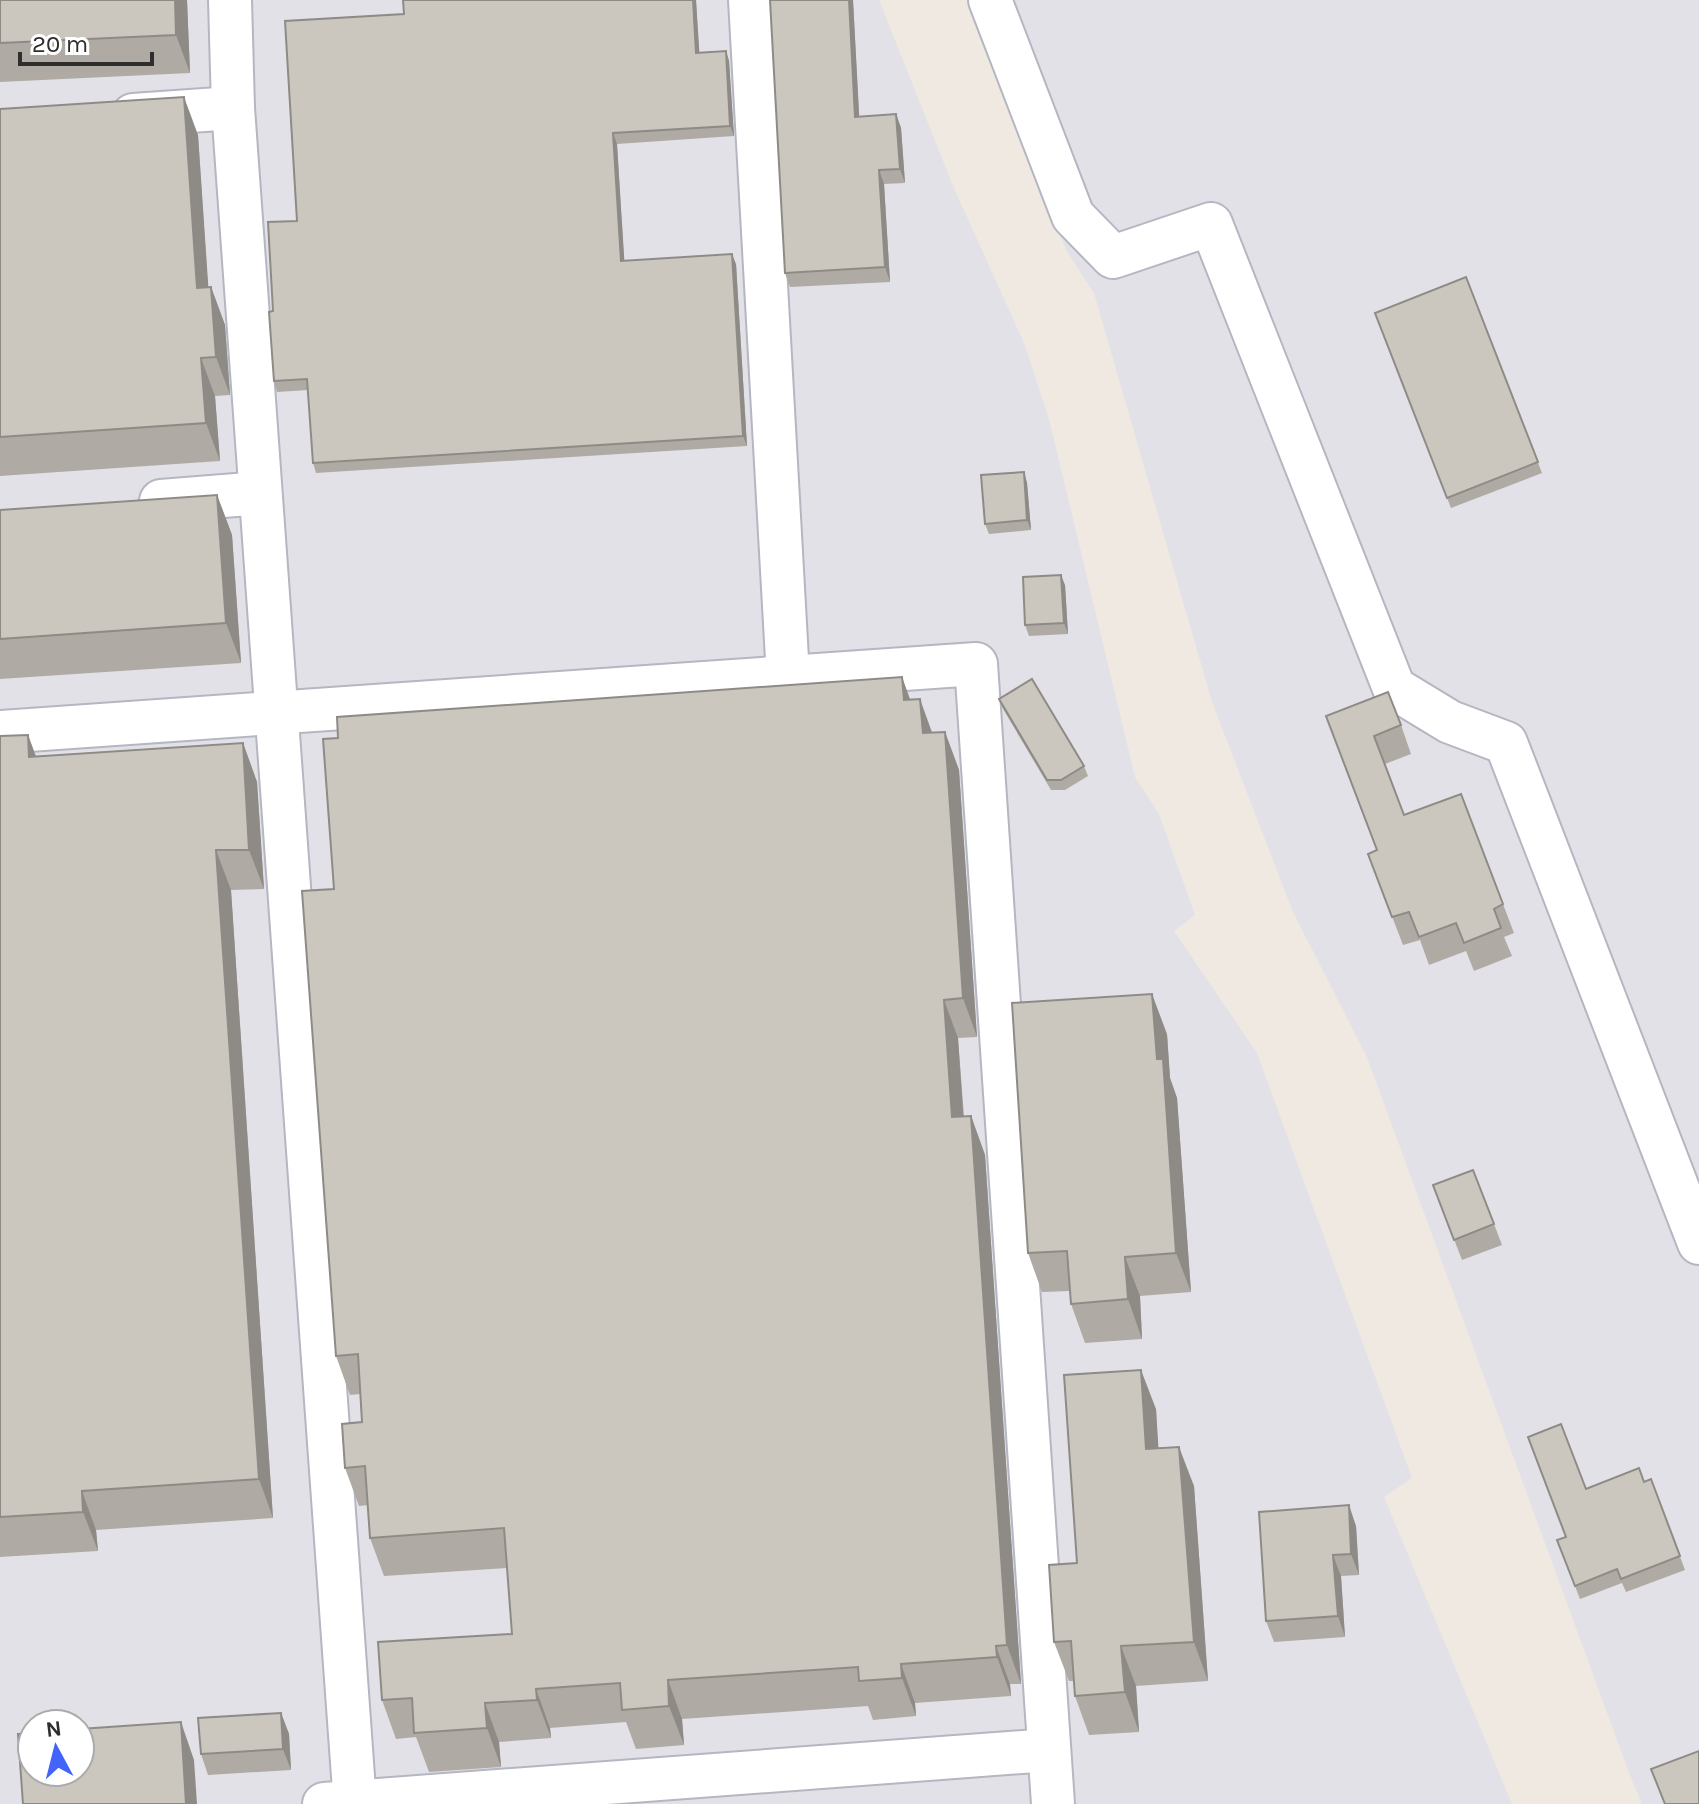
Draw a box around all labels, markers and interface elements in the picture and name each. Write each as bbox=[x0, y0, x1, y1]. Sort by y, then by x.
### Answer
scale bar bbox=[20, 16, 152, 66]
text: 20 m bbox=[32, 30, 88, 58]
north arrow bbox=[16, 1708, 96, 1788]
text: N bbox=[44, 1715, 63, 1743]

